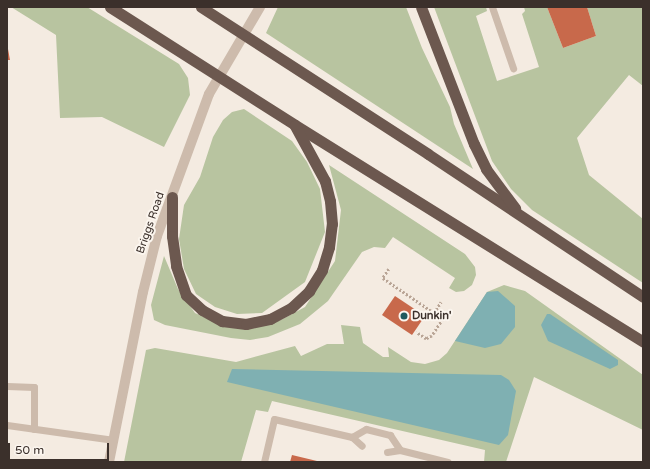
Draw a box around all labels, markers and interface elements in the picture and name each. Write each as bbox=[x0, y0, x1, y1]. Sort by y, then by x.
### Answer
street label: Briggs Road bbox=[134, 191, 168, 255]
place label: Dunkin' bbox=[412, 309, 451, 323]
marker: Dunkin' bbox=[399, 311, 409, 321]
scale bar bbox=[10, 435, 111, 461]
text: 50 m bbox=[15, 443, 44, 457]

